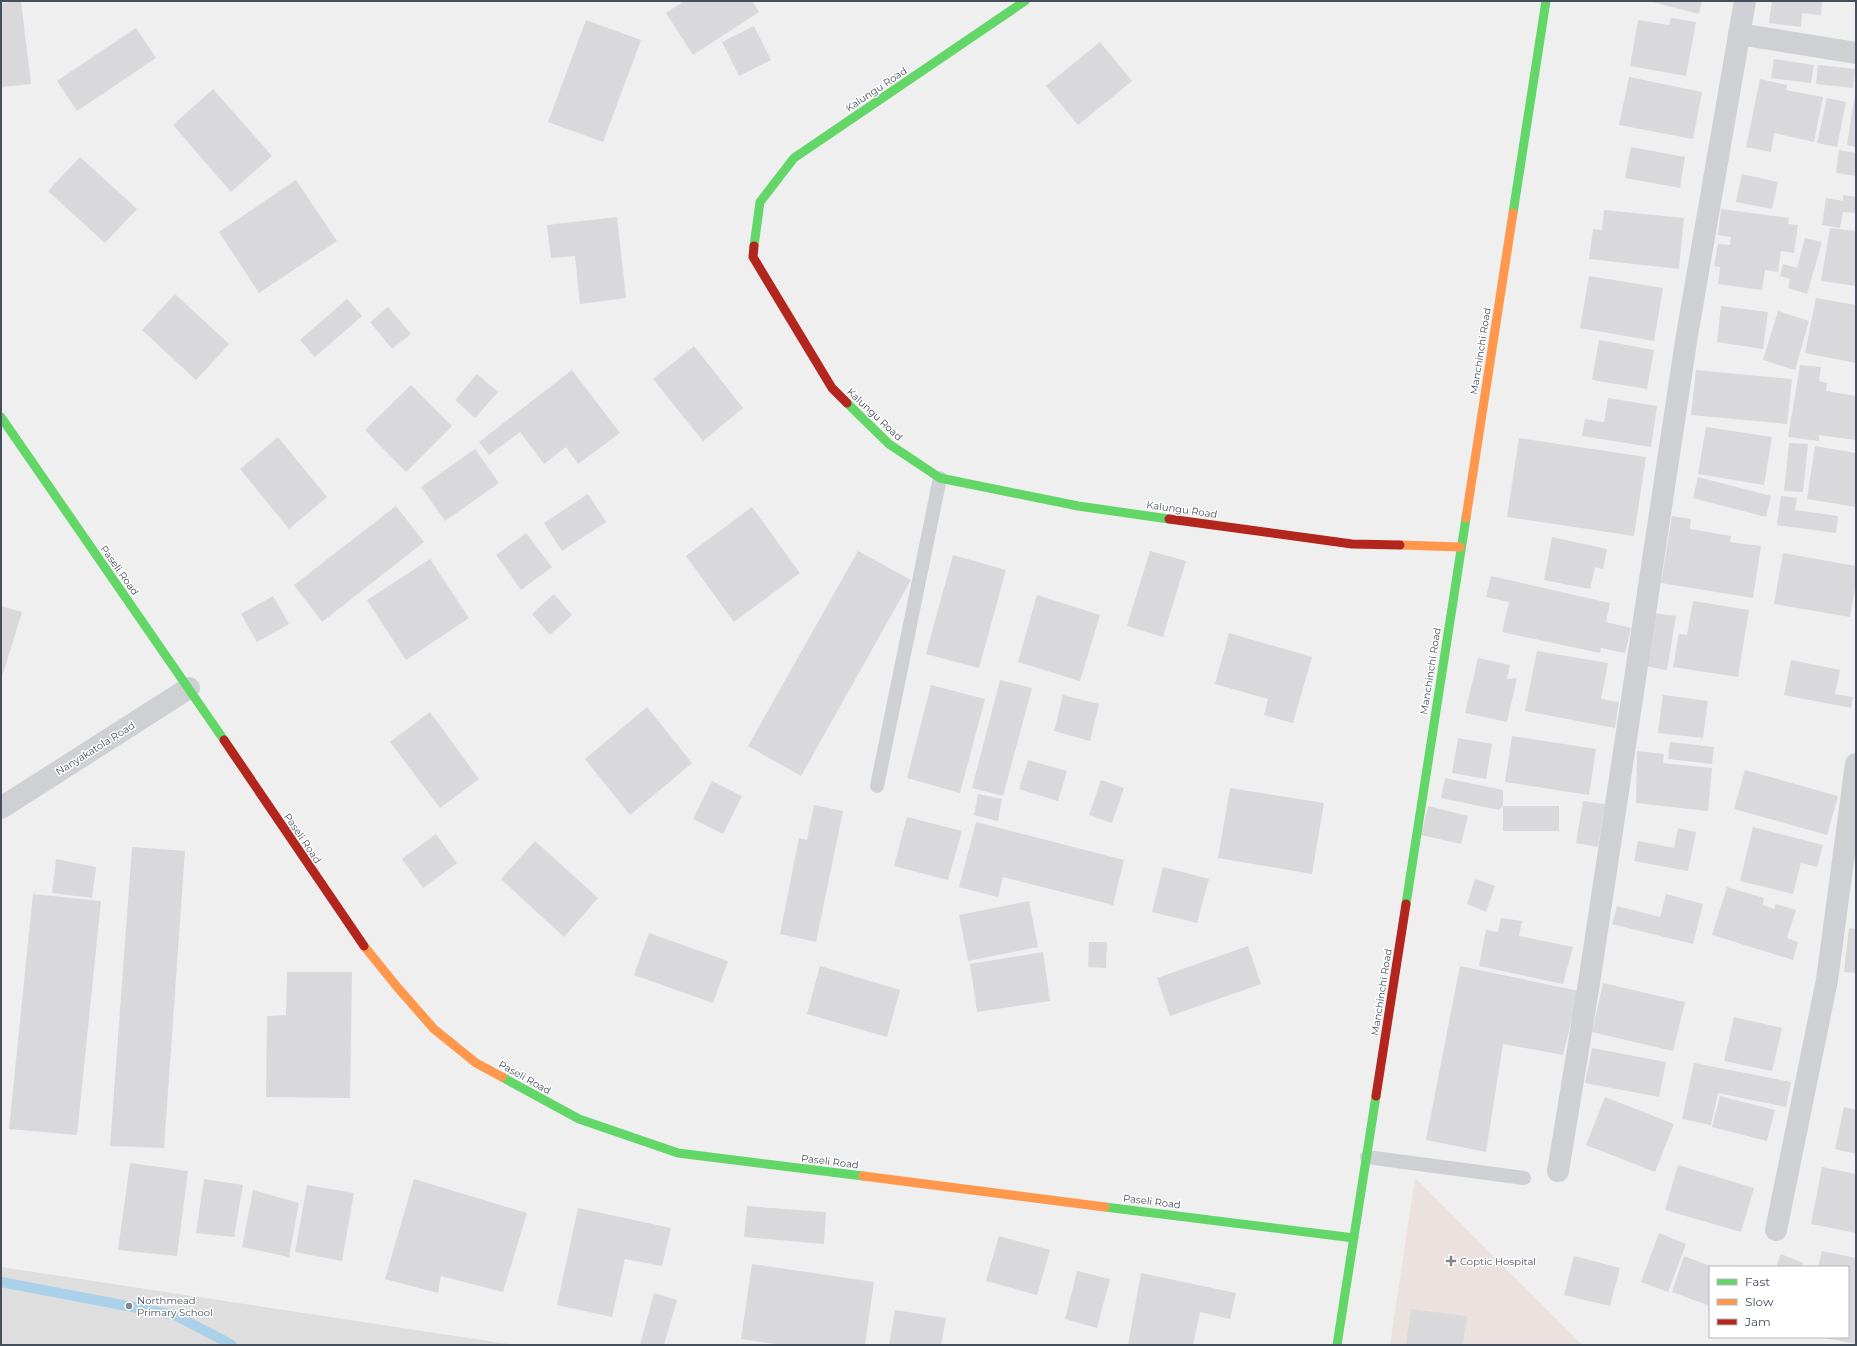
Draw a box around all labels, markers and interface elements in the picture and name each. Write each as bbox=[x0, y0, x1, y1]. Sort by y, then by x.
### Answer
street label: Kalungu Road bbox=[843, 64, 910, 115]
street label: Manchinchi Road bbox=[1467, 307, 1494, 395]
street label: Kalungu Road bbox=[844, 385, 905, 443]
street label: Kalungu Road bbox=[1146, 498, 1218, 521]
street label: Paseli Road bbox=[98, 543, 142, 598]
street label: Manchinchi Road bbox=[1417, 627, 1444, 715]
street label: Nanyakatola Road bbox=[53, 719, 137, 778]
street label: Paseli Road bbox=[281, 811, 324, 866]
street label: Manchinchi Road bbox=[1368, 948, 1395, 1036]
street label: Paseli Road bbox=[496, 1058, 553, 1097]
street label: Paseli Road bbox=[800, 1152, 860, 1171]
street label: Paseli Road bbox=[1122, 1192, 1182, 1211]
marker: Coptic Hospital bbox=[1445, 1255, 1457, 1267]
place label: Coptic Hospital bbox=[1460, 1255, 1536, 1268]
legend bbox=[1709, 1266, 1849, 1338]
text: Fast bbox=[1745, 1274, 1770, 1289]
place label: Northmead Primary School bbox=[137, 1294, 213, 1319]
text: Slow bbox=[1745, 1294, 1774, 1309]
marker: Northmead Primary School bbox=[124, 1301, 134, 1311]
text: Jam bbox=[1744, 1314, 1771, 1329]

